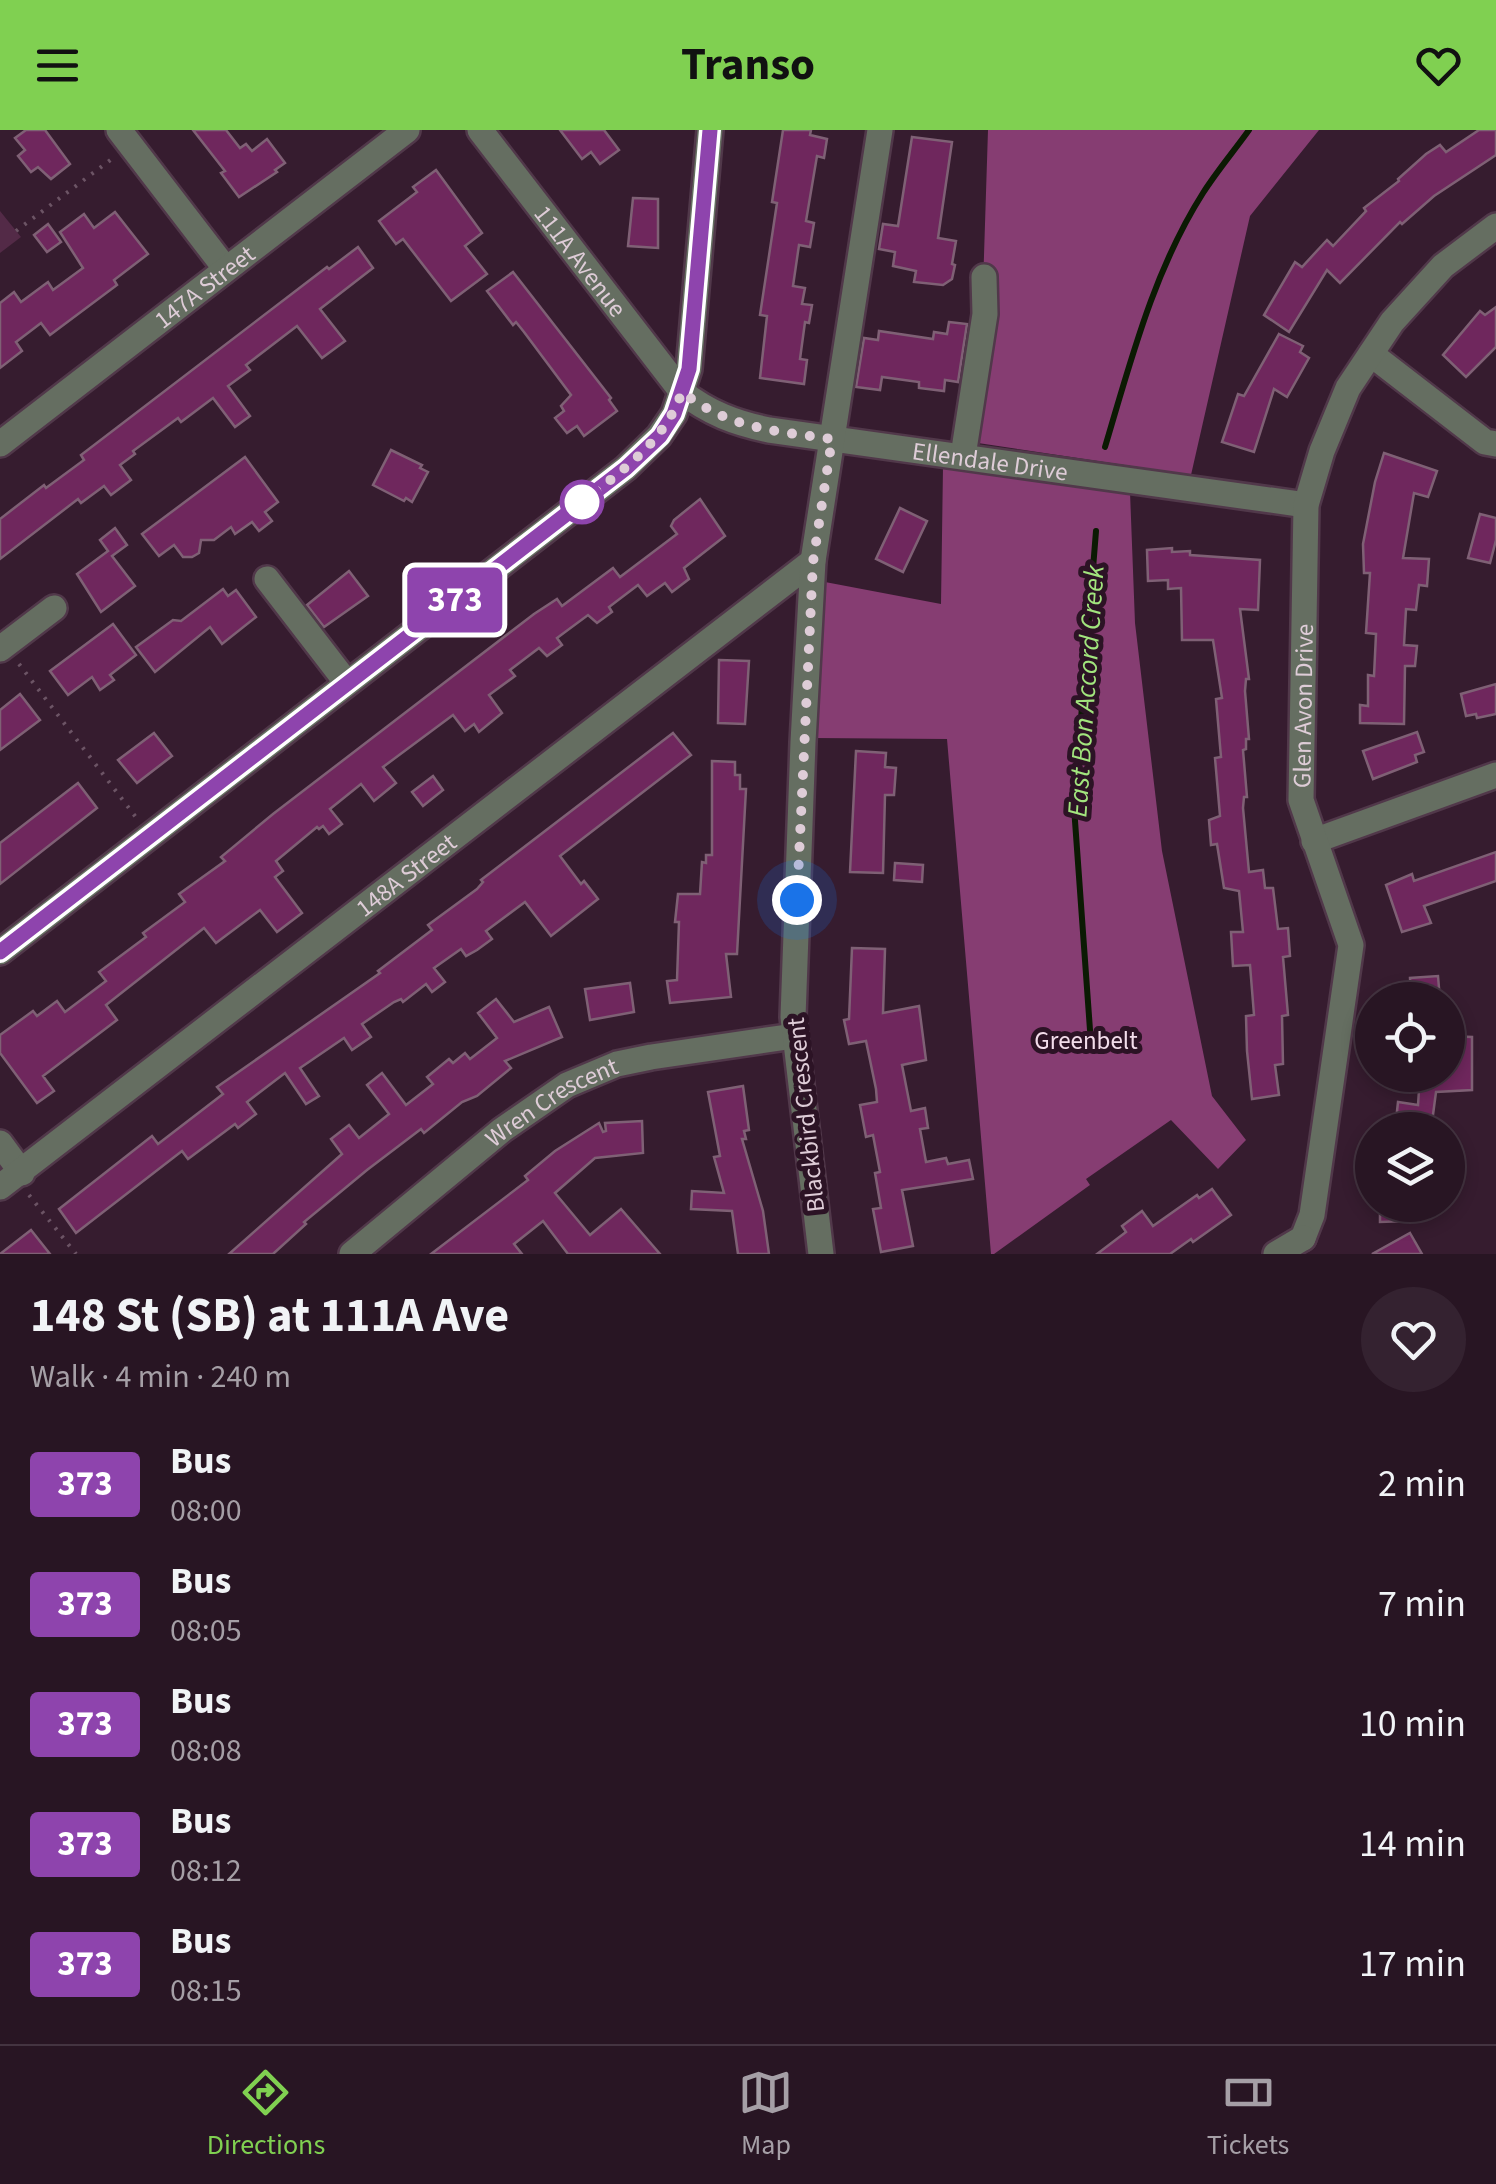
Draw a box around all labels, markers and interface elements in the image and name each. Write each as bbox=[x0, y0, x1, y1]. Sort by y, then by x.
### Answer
text: Transo bbox=[681, 33, 815, 97]
icon: menu bbox=[30, 38, 85, 93]
icon: heart bbox=[1411, 38, 1466, 93]
street label: 111A Avenue bbox=[525, 198, 635, 325]
street label: 147A Street bbox=[147, 236, 263, 338]
street label: Ellendale Drive bbox=[910, 433, 1070, 491]
unlabelled marker bbox=[561, 481, 603, 523]
water label: East Bon Accord Creek bbox=[1057, 563, 1115, 819]
line badge: 373 bbox=[398, 568, 512, 632]
text: 373 bbox=[427, 575, 483, 625]
street label: Glen Avon Drive bbox=[1284, 623, 1323, 788]
street label: 148A Street bbox=[348, 825, 465, 926]
your location bbox=[772, 875, 822, 925]
map controls bbox=[1355, 982, 1465, 1222]
button: locate bbox=[1355, 982, 1465, 1092]
street label: Blackbird Crescent bbox=[778, 1015, 834, 1214]
park label: Greenbelt bbox=[1034, 1023, 1138, 1059]
street label: Wren Crescent bbox=[477, 1048, 624, 1156]
button: layers bbox=[1355, 1112, 1465, 1222]
text: 148 St (SB) at 111A Ave bbox=[30, 1282, 509, 1350]
button: heart bbox=[1361, 1287, 1466, 1392]
text: Walk · 4 min · 240 m bbox=[30, 1354, 291, 1400]
text: Bus bbox=[170, 1434, 231, 1488]
text: 2 min bbox=[1378, 1457, 1466, 1511]
text: 373 bbox=[57, 1459, 113, 1509]
text: 08:00 bbox=[170, 1488, 242, 1534]
text: Bus bbox=[170, 1554, 231, 1608]
text: 7 min bbox=[1378, 1577, 1466, 1631]
text: 373 bbox=[57, 1579, 113, 1629]
text: 08:05 bbox=[170, 1608, 242, 1654]
text: Bus bbox=[170, 1674, 231, 1728]
text: 10 min bbox=[1359, 1697, 1466, 1751]
text: 373 bbox=[57, 1699, 113, 1749]
text: 08:08 bbox=[170, 1728, 242, 1774]
text: Bus bbox=[170, 1794, 231, 1848]
text: 14 min bbox=[1359, 1817, 1466, 1871]
text: 373 bbox=[57, 1819, 113, 1869]
text: 08:12 bbox=[170, 1848, 242, 1894]
text: Bus bbox=[170, 1914, 231, 1968]
text: 17 min bbox=[1359, 1937, 1466, 1991]
text: 373 bbox=[57, 1939, 113, 1989]
text: 08:15 bbox=[170, 1968, 242, 2014]
tab: Directions bbox=[207, 2065, 325, 2165]
tab: Map bbox=[738, 2065, 793, 2165]
tab: Tickets bbox=[1207, 2065, 1289, 2165]

